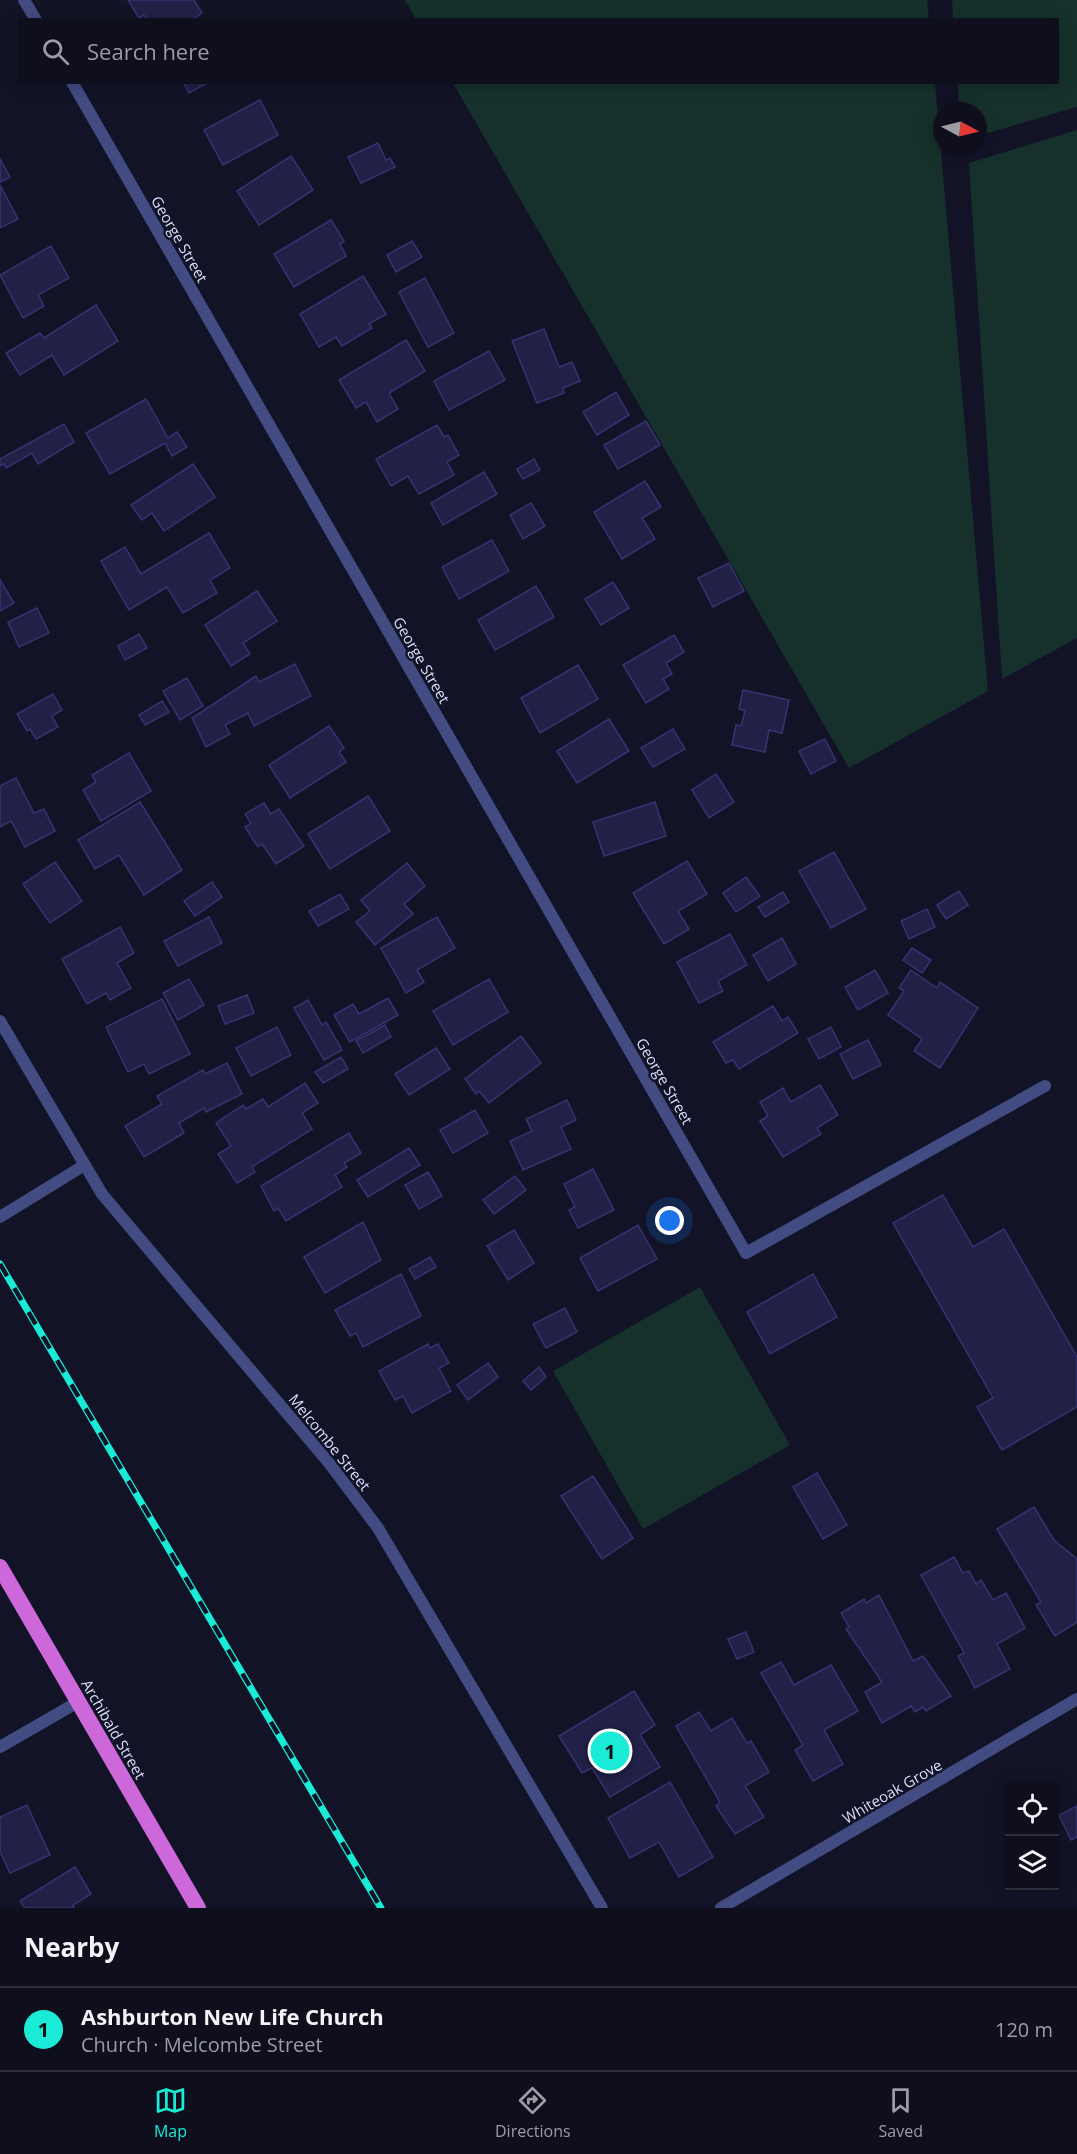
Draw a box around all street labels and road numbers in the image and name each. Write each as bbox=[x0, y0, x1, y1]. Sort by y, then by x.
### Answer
street label: George Street bbox=[147, 192, 213, 286]
street label: George Street bbox=[389, 613, 455, 707]
street label: George Street bbox=[632, 1034, 698, 1128]
street label: Melcombe Street bbox=[285, 1389, 375, 1495]
street label: Archibald Street bbox=[77, 1675, 151, 1783]
street label: Whiteoak Grove bbox=[839, 1754, 945, 1828]

